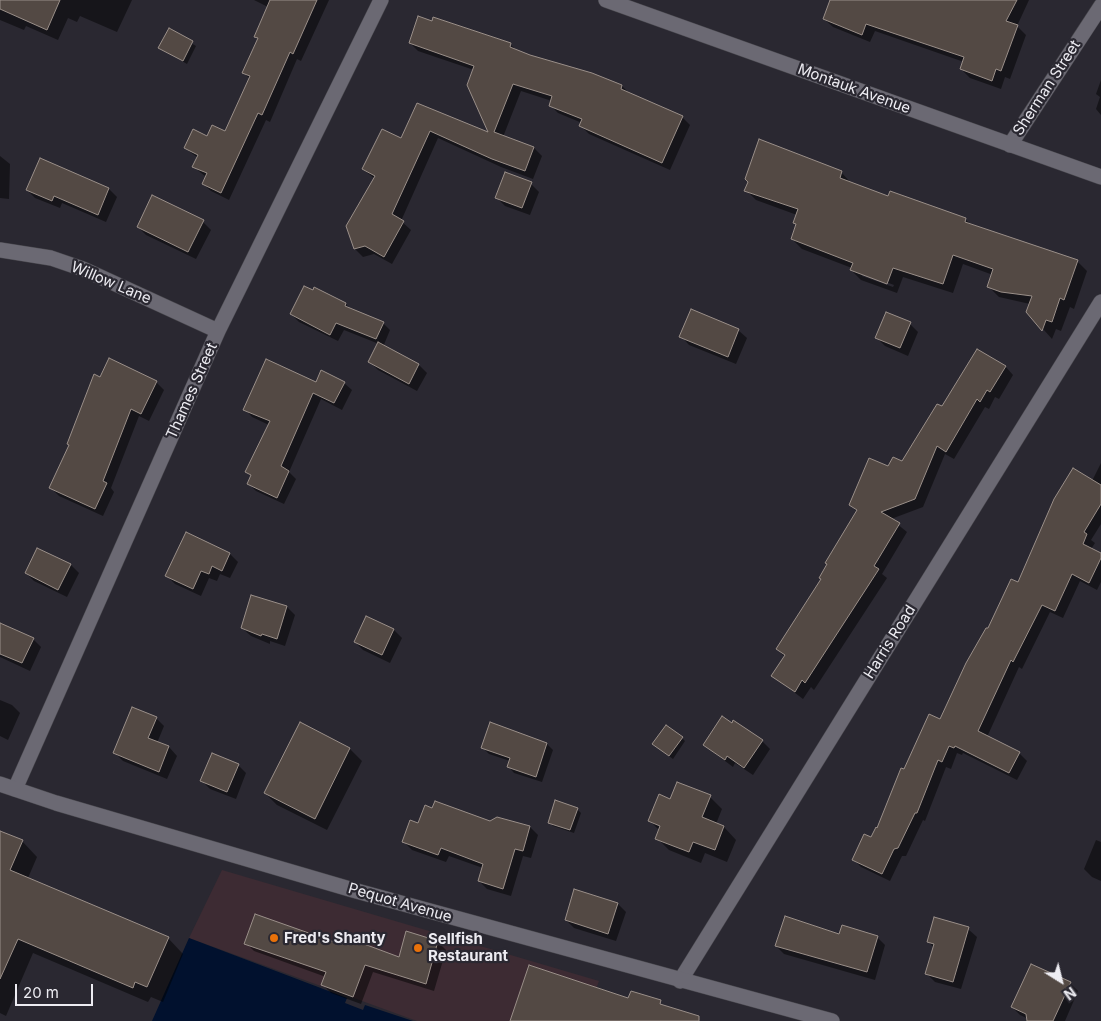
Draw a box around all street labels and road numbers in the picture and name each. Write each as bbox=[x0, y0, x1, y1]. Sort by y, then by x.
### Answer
street label: Sherman Street bbox=[1009, 37, 1085, 139]
street label: Montauk Avenue bbox=[795, 60, 913, 118]
street label: Willow Lane bbox=[68, 258, 154, 308]
street label: Thames Street bbox=[163, 340, 221, 442]
street label: Harris Road bbox=[860, 602, 920, 682]
street label: Pequot Avenue bbox=[346, 880, 454, 926]

